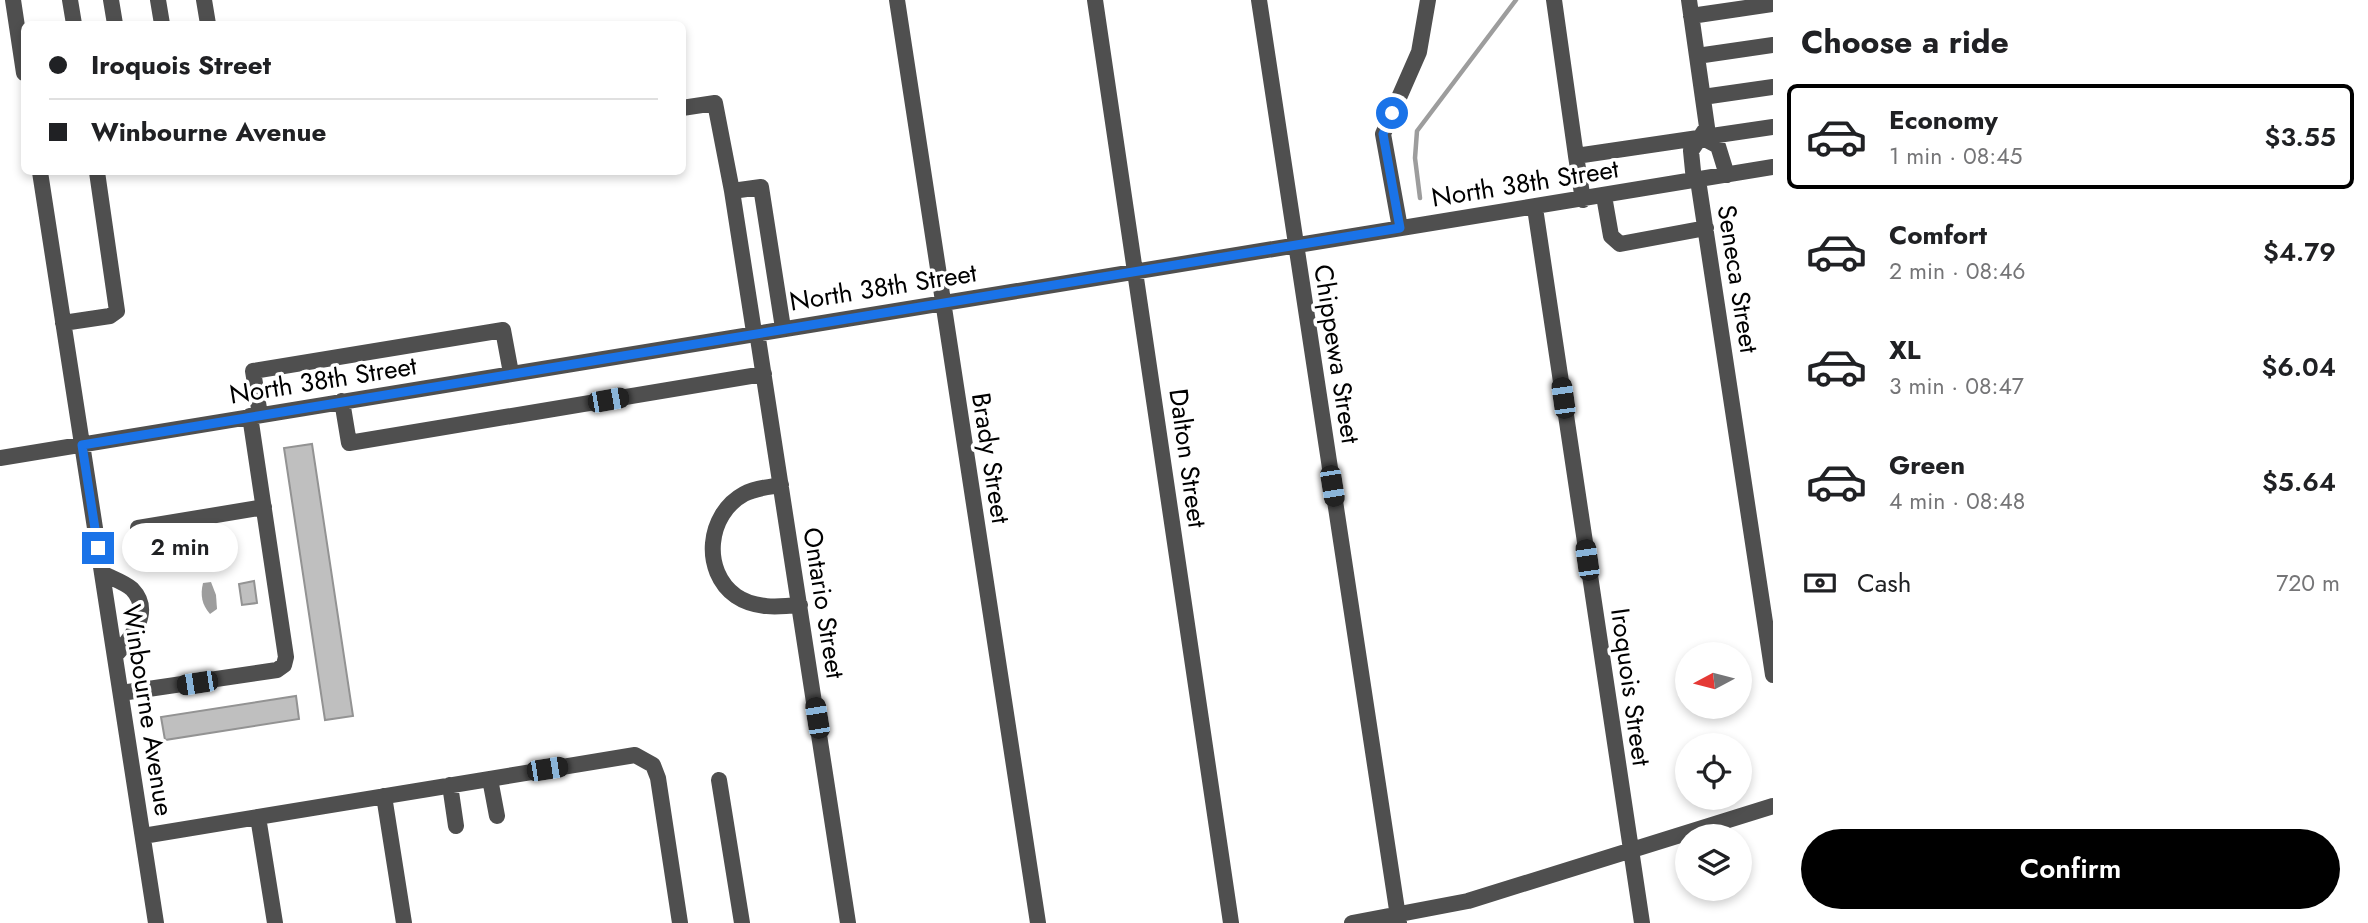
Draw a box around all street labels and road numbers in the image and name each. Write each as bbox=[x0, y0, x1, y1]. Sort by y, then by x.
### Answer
street label: North 38th Street bbox=[1429, 149, 1622, 217]
street label: Seneca Street bbox=[1708, 202, 1769, 357]
street label: North 38th Street bbox=[787, 253, 980, 321]
street label: Chippewa Street bbox=[1304, 262, 1370, 447]
street label: North 38th Street bbox=[227, 346, 420, 414]
street label: Dalton Street bbox=[1159, 386, 1217, 531]
street label: Brady Street bbox=[962, 390, 1020, 527]
street label: Ontario Street bbox=[793, 525, 855, 682]
street label: Winbourne Avenue bbox=[113, 602, 183, 818]
street label: Iroquois Street bbox=[1601, 606, 1661, 769]

